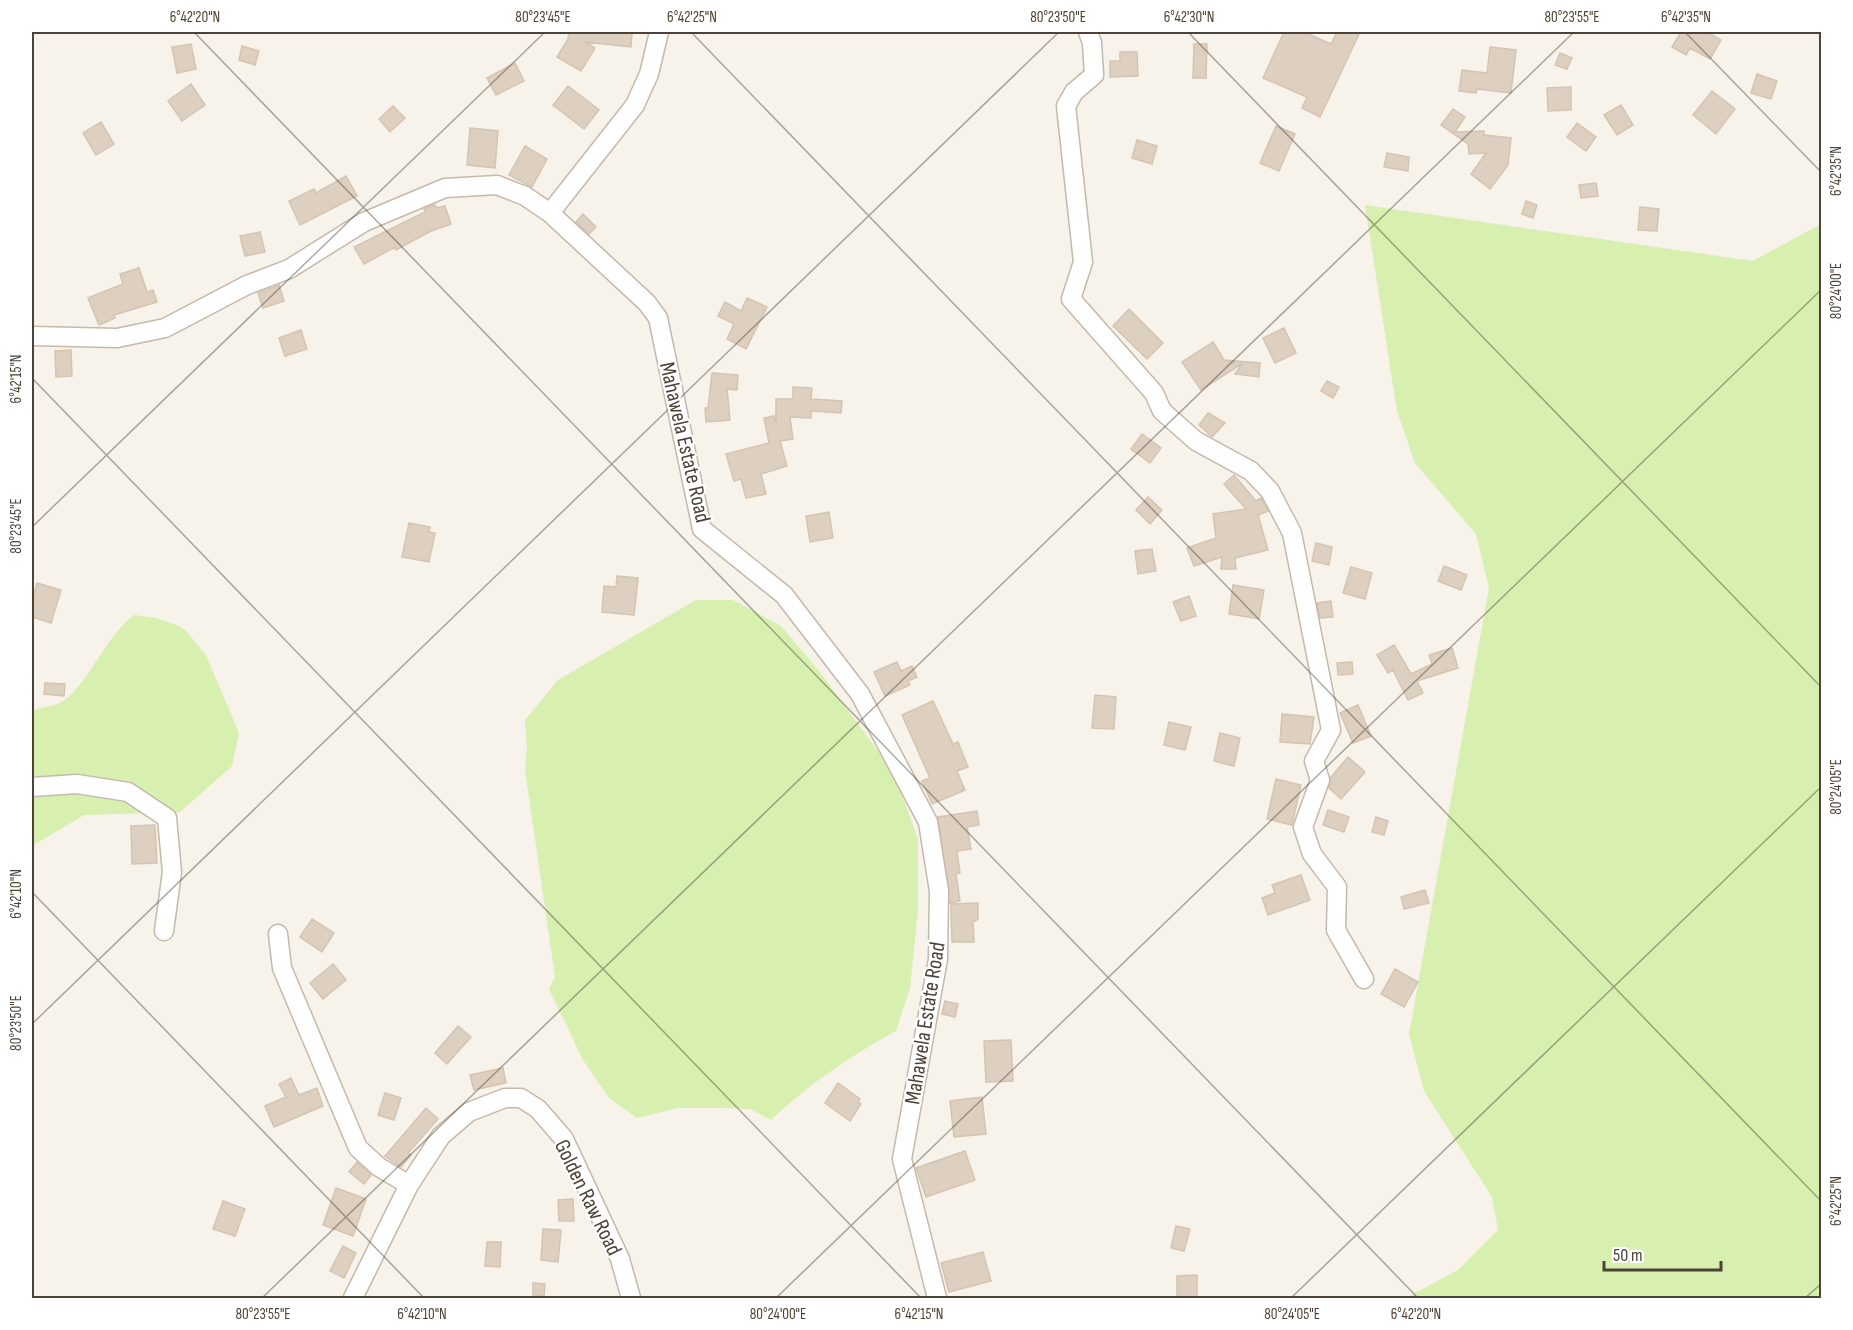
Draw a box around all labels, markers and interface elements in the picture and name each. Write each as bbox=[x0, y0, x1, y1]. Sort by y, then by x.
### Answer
text: 6°42'20"N bbox=[170, 8, 220, 27]
text: 80°23'45"E bbox=[515, 8, 571, 27]
text: 6°42'25"N bbox=[667, 8, 717, 27]
text: 80°23'50"E bbox=[1030, 8, 1086, 27]
text: 6°42'30"N bbox=[1164, 8, 1214, 27]
text: 80°23'55"E bbox=[1544, 8, 1600, 27]
text: 6°42'35"N bbox=[1661, 8, 1711, 27]
text: 6°42'35"N bbox=[1827, 146, 1846, 196]
text: 80°24'00"E bbox=[1827, 263, 1846, 319]
text: 6°42'15"N bbox=[7, 355, 26, 403]
street label: Mahawela Estate Road bbox=[653, 359, 716, 525]
text: 80°23'45"E bbox=[7, 498, 26, 554]
text: 80°24'05"E bbox=[1827, 759, 1846, 815]
text: 6°42'10"N bbox=[7, 869, 26, 919]
street label: Mahawela Estate Road bbox=[899, 940, 952, 1106]
text: 80°23'50"E bbox=[7, 995, 26, 1051]
street label: Golden Raw Road bbox=[548, 1135, 627, 1260]
text: 6°42'25"N bbox=[1827, 1176, 1846, 1226]
scale bar bbox=[1604, 1234, 1721, 1272]
text: 50 m bbox=[1613, 1245, 1643, 1266]
text: 80°23'55"E bbox=[235, 1305, 291, 1324]
text: 6°42'10"N bbox=[397, 1305, 447, 1324]
text: 80°24'00"E bbox=[750, 1305, 806, 1324]
text: 6°42'15"N bbox=[895, 1305, 943, 1324]
text: 80°24'05"E bbox=[1264, 1305, 1320, 1324]
text: 6°42'20"N bbox=[1391, 1305, 1441, 1324]

